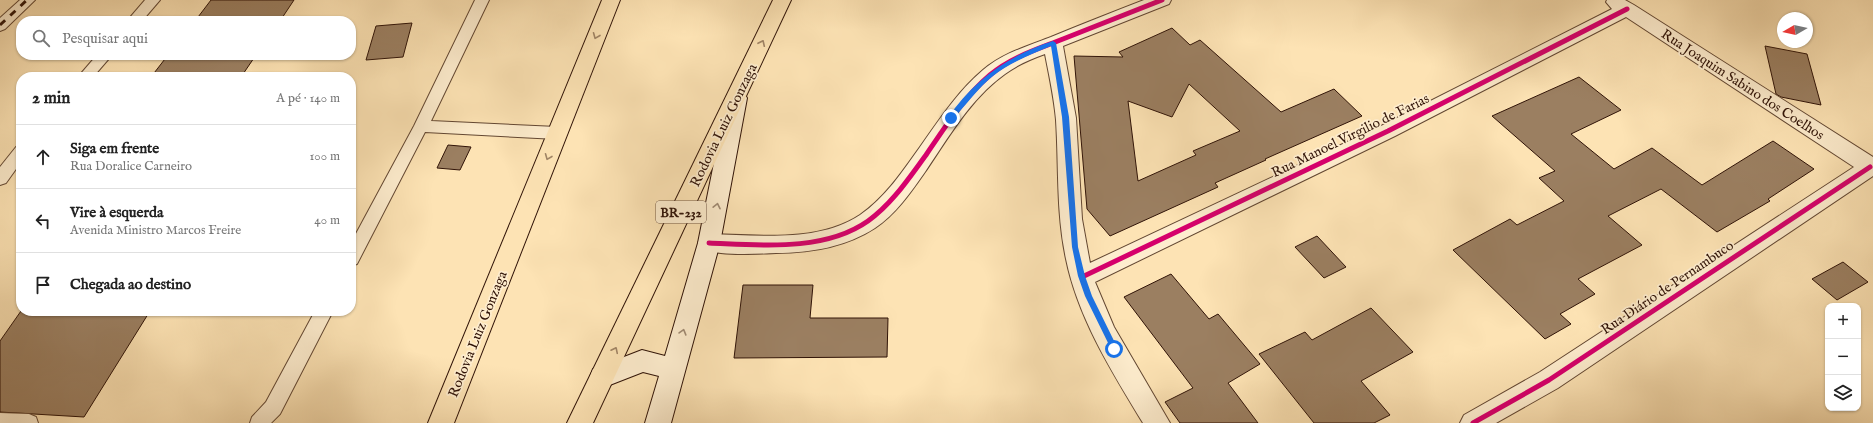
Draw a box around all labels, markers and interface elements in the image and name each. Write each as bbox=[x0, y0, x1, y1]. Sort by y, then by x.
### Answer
north arrow bbox=[1777, 12, 1813, 48]
search box bbox=[16, 16, 356, 60]
street label: Rua Joaquim Sabino dos Coelhos bbox=[1658, 25, 1827, 144]
icon: search bbox=[30, 27, 52, 49]
text: Pesquisar aqui bbox=[62, 29, 148, 48]
one-way arrow bbox=[593, 33, 601, 40]
one-way arrow bbox=[757, 40, 765, 48]
street label: Rodovia Luiz Gonzaga bbox=[686, 60, 762, 190]
text: 2 min bbox=[32, 88, 70, 109]
text: A pé · 140 m bbox=[276, 90, 340, 107]
street label: Rua Manoel Virgilio de Farias bbox=[1269, 90, 1432, 182]
route end bbox=[942, 109, 960, 127]
text: Siga em frente bbox=[70, 139, 159, 158]
icon: ahead bbox=[32, 146, 54, 168]
text: 100 m bbox=[310, 148, 340, 165]
one-way arrow bbox=[544, 153, 552, 160]
text: Rua Doralice Carneiro bbox=[70, 158, 192, 175]
road number: BR-232 bbox=[656, 201, 706, 223]
text: Vire à esquerda bbox=[70, 203, 163, 222]
one-way arrow bbox=[712, 203, 720, 209]
icon: left bbox=[32, 210, 54, 232]
text: 40 m bbox=[314, 212, 340, 229]
text: Avenida Ministro Marcos Freire bbox=[70, 222, 241, 239]
street label: Rua Diário de Pernambuco bbox=[1598, 236, 1738, 339]
street label: Rodovia Luiz Gonzaga bbox=[444, 268, 512, 400]
icon: arrive bbox=[32, 274, 54, 296]
text: Chegada ao destino bbox=[70, 275, 191, 294]
map controls bbox=[1825, 303, 1861, 411]
button: + bbox=[1825, 303, 1861, 339]
one-way arrow bbox=[678, 328, 687, 335]
button: − bbox=[1825, 339, 1861, 375]
route start bbox=[1105, 340, 1123, 358]
one-way arrow bbox=[610, 347, 618, 354]
button: layers bbox=[1825, 375, 1861, 411]

